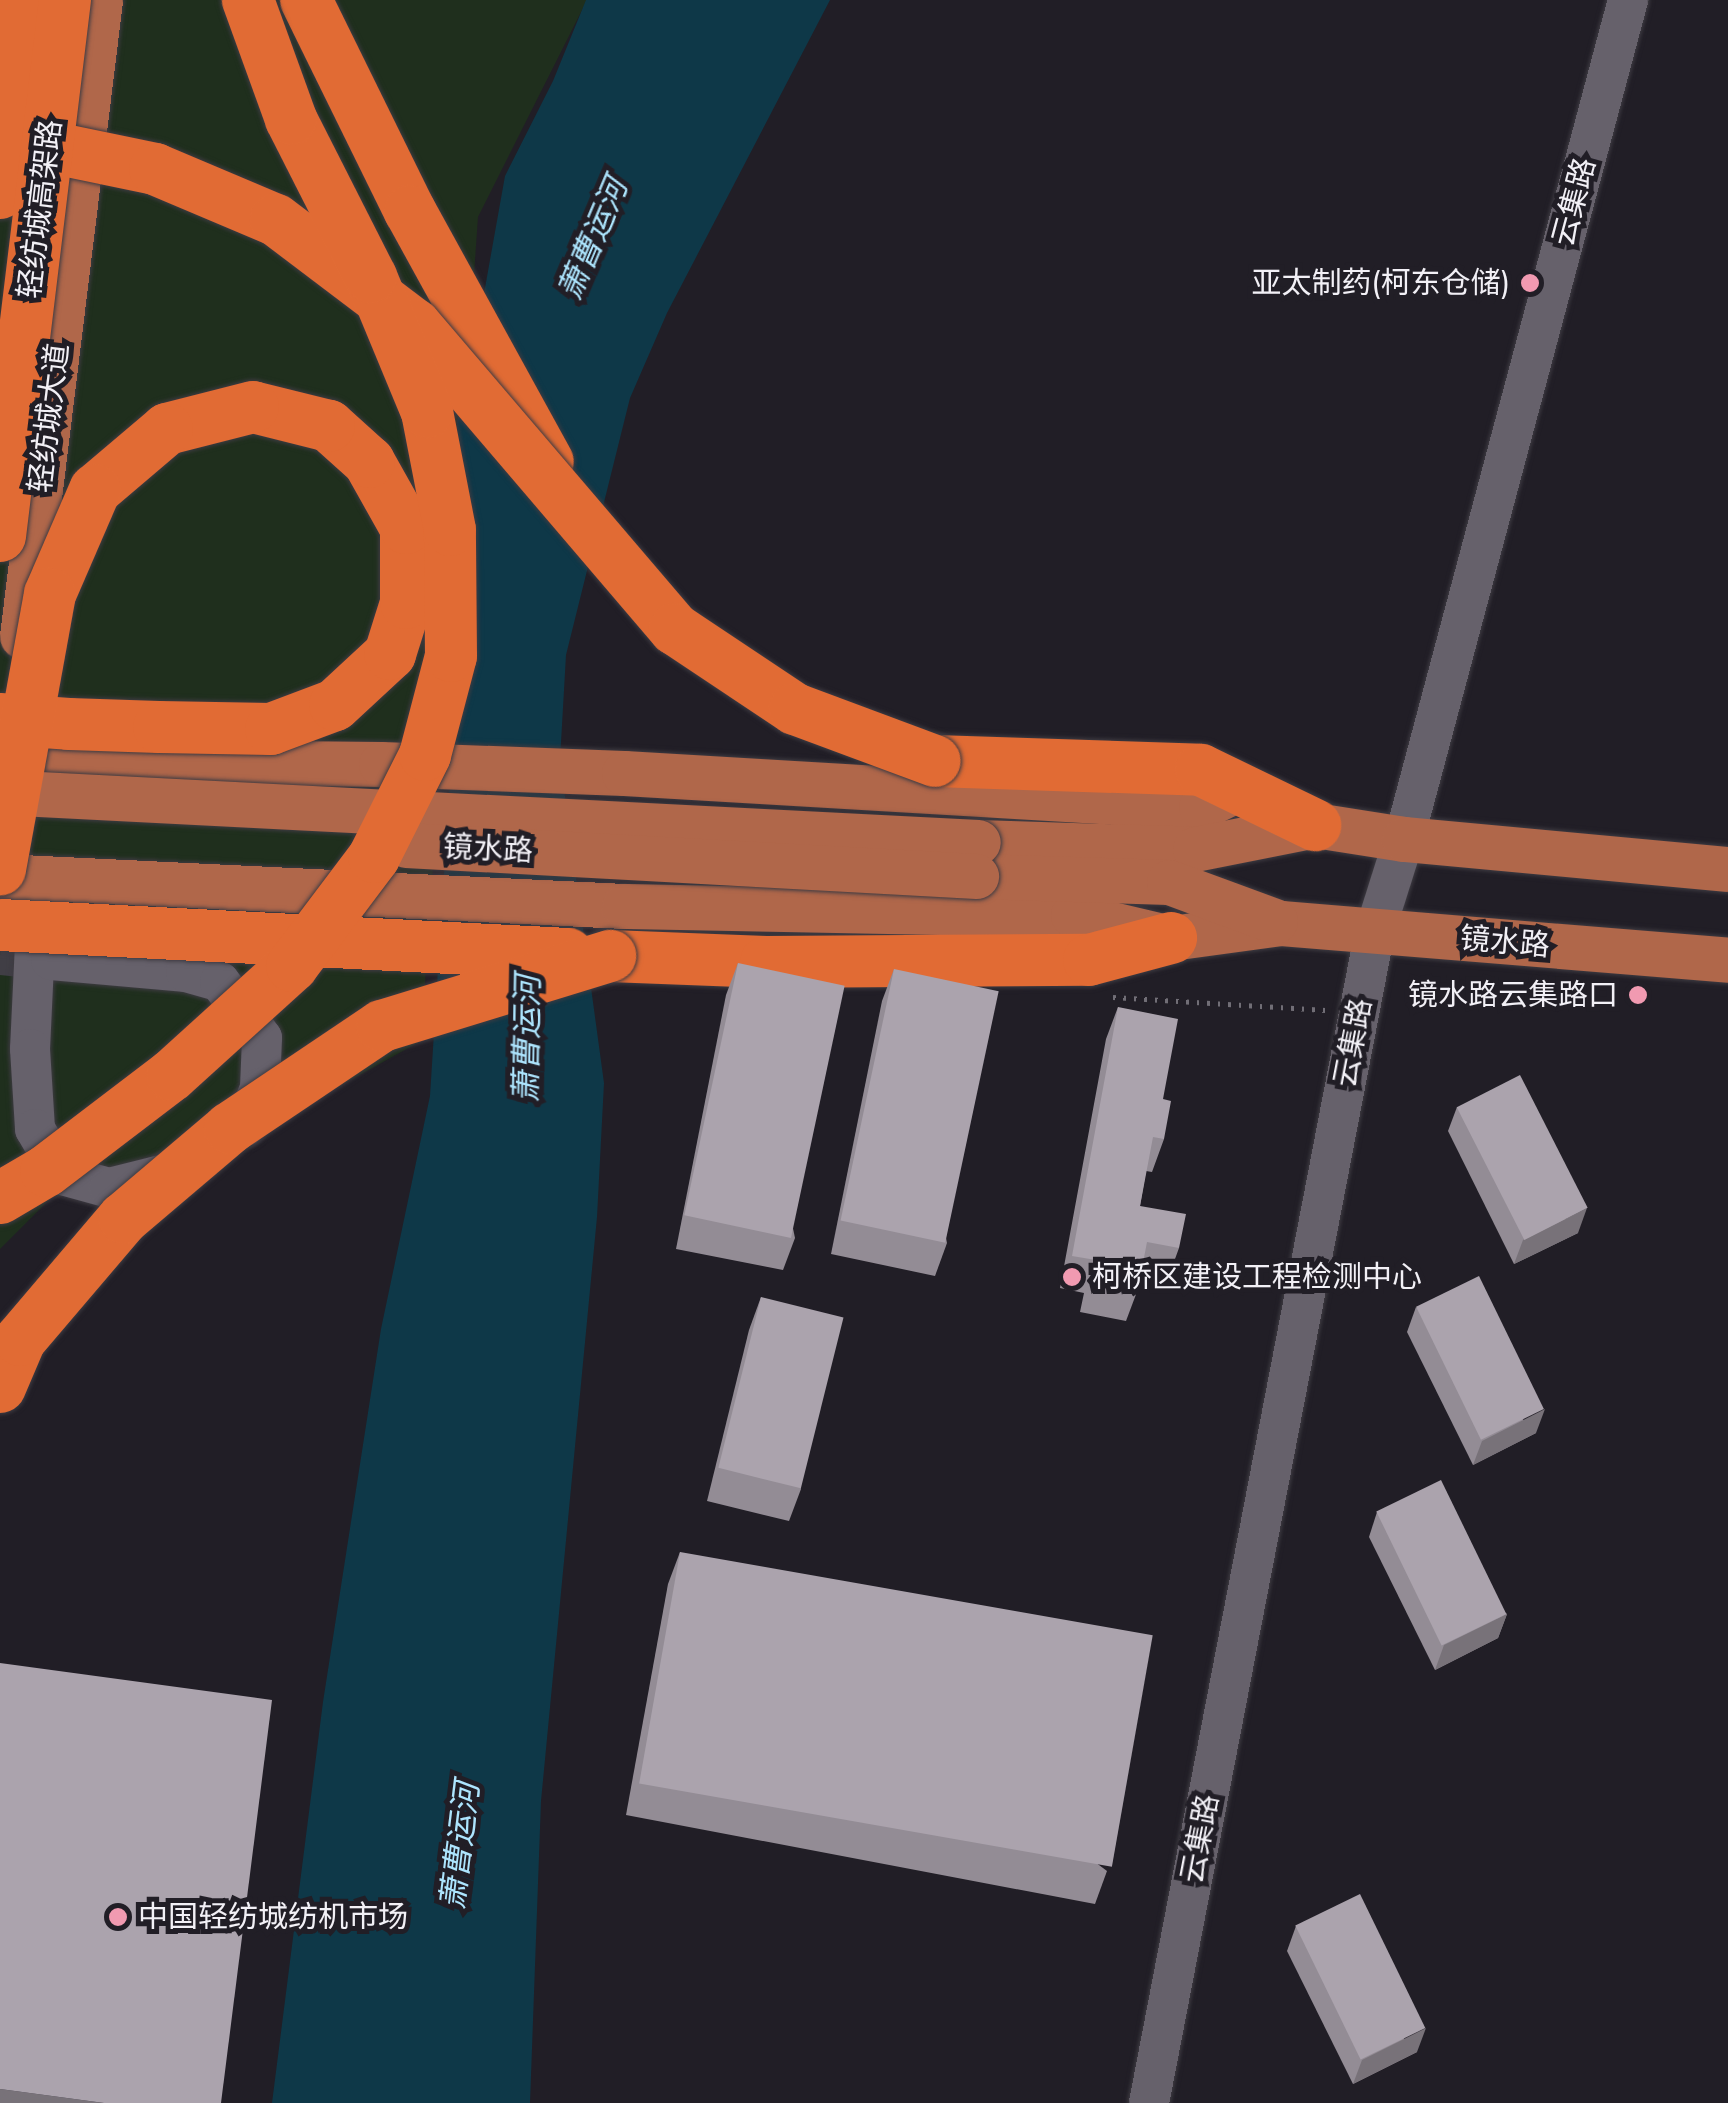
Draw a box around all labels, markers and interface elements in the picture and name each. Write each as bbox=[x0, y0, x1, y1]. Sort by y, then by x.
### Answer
street label: 轻纺城高架路 bbox=[11, 117, 69, 301]
street label: 云集路 bbox=[1545, 154, 1603, 250]
water label: 萧曹运河 bbox=[550, 173, 636, 305]
place label: 亚太制药(柯东仓储) bbox=[1251, 265, 1510, 301]
marker: 亚太制药(柯东仓储) bbox=[1519, 272, 1541, 294]
street label: 轻纺城大道 bbox=[22, 341, 76, 495]
street label: 镜水路 bbox=[442, 829, 534, 869]
street label: 镜水路 bbox=[1459, 920, 1551, 964]
water label: 萧曹运河 bbox=[507, 975, 547, 1103]
place label: 镜水路云集路口 bbox=[1408, 977, 1618, 1013]
marker: 镜水路云集路口 bbox=[1627, 984, 1649, 1006]
street label: 云集路 bbox=[1327, 995, 1379, 1091]
place label: 柯桥区建设工程检测中心 bbox=[1092, 1259, 1422, 1295]
marker: 柯桥区建设工程检测中心 bbox=[1061, 1266, 1083, 1288]
water label: 萧曹运河 bbox=[433, 1780, 487, 1912]
street label: 云集路 bbox=[1174, 1791, 1226, 1887]
place label: 中国轻纺城纺机市场 bbox=[138, 1899, 408, 1935]
marker: 中国轻纺城纺机市场 bbox=[107, 1906, 129, 1928]

